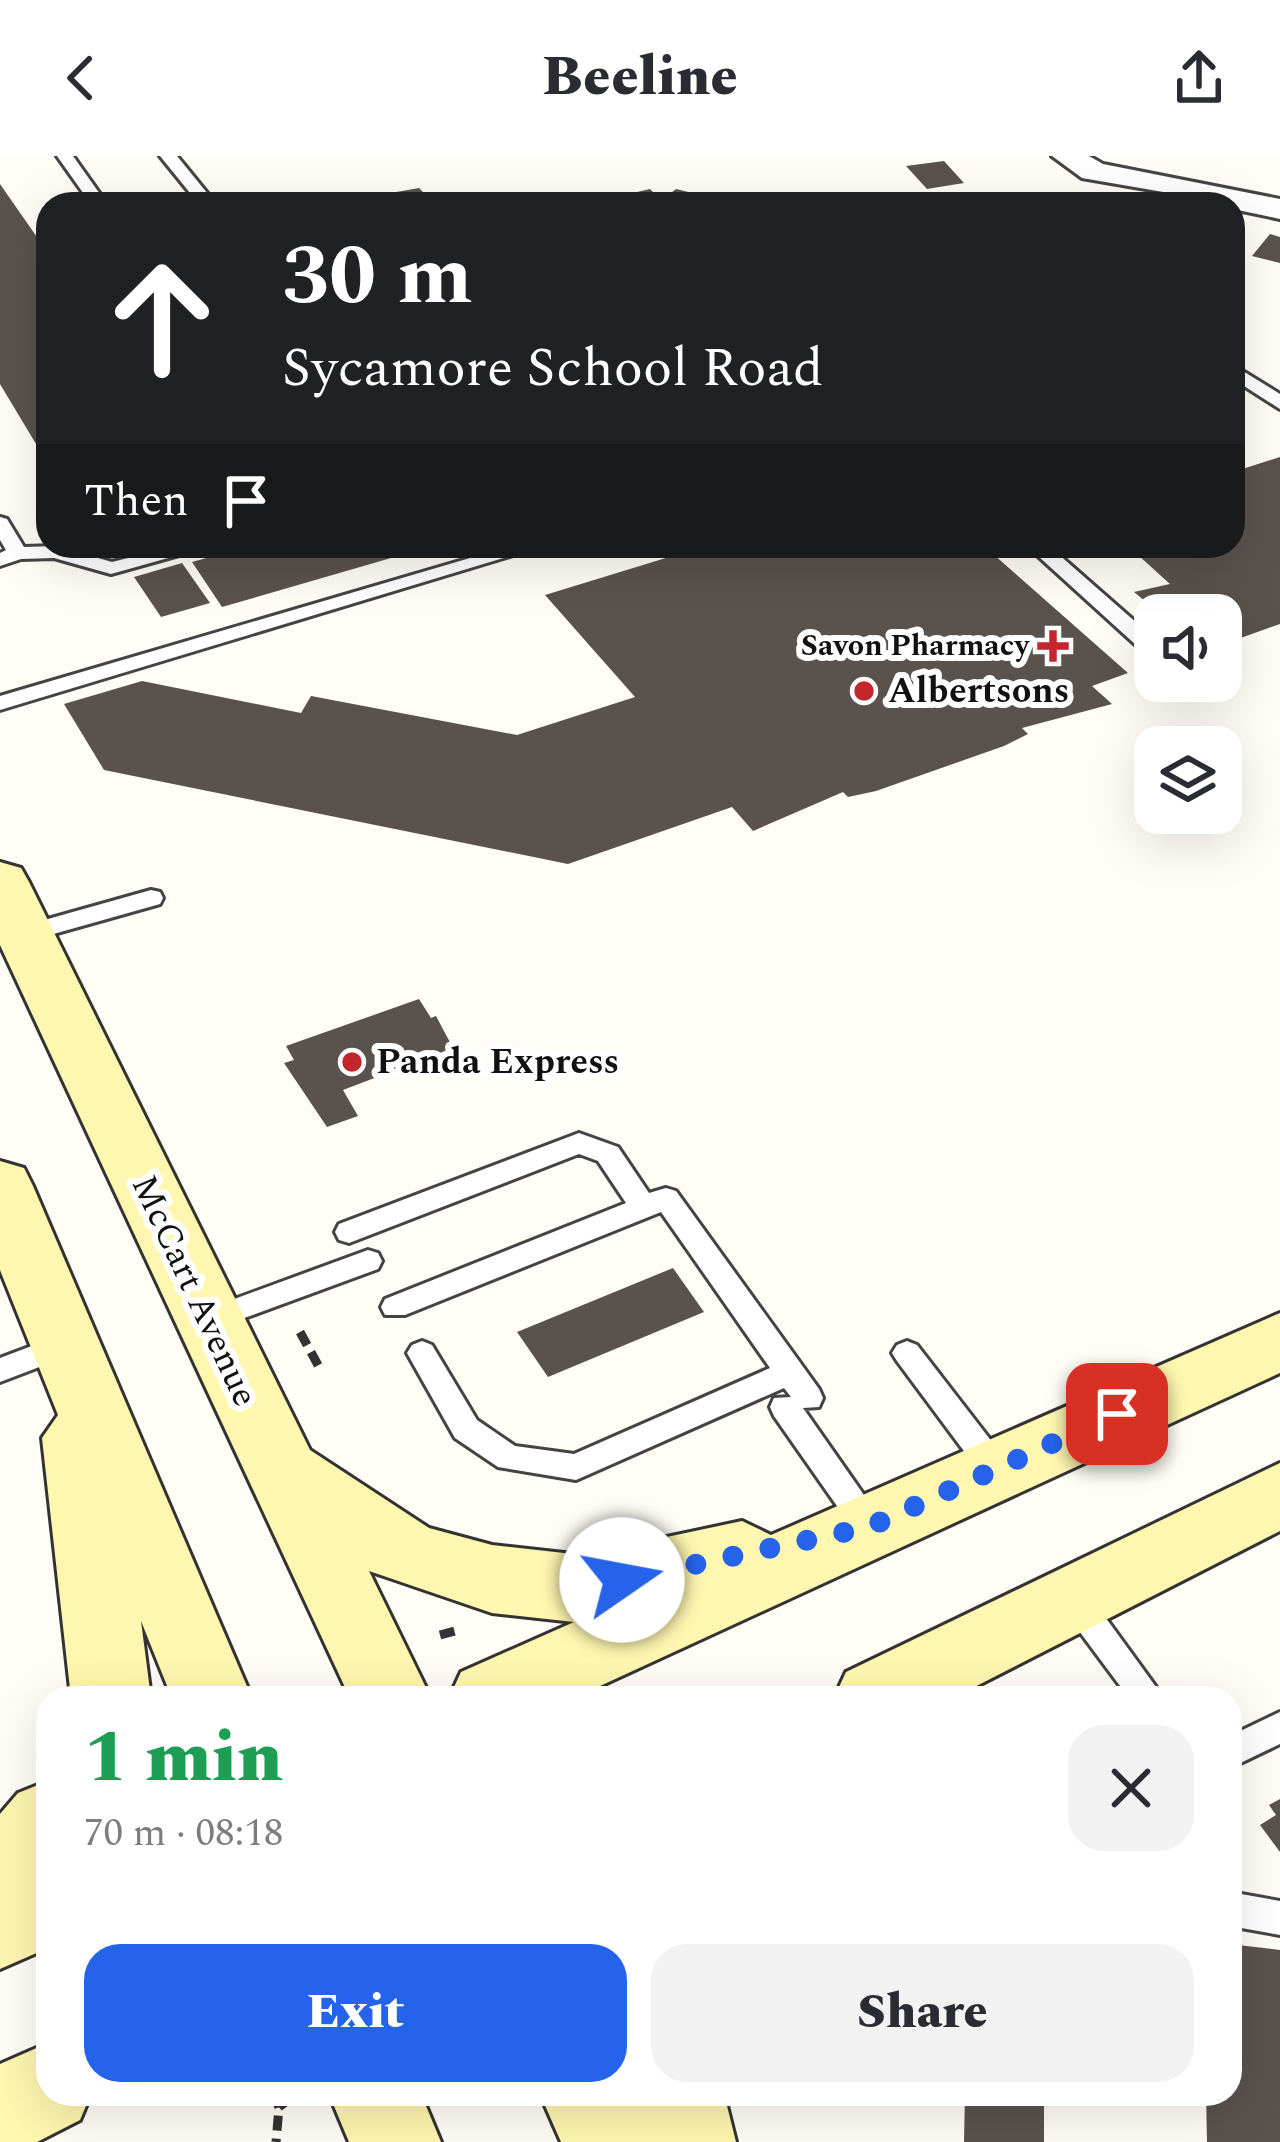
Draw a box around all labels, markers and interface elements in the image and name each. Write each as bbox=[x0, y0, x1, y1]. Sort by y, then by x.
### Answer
text: Beeline bbox=[542, 37, 738, 119]
icon: back bbox=[48, 45, 114, 111]
icon: share bbox=[1166, 45, 1232, 111]
text: 30 m bbox=[282, 213, 473, 341]
icon: ahead bbox=[84, 240, 240, 396]
text: Sycamore School Road bbox=[282, 328, 823, 410]
text: Then bbox=[84, 467, 189, 536]
icon: arrive bbox=[213, 468, 279, 534]
map controls bbox=[1134, 594, 1242, 834]
button: sound bbox=[1134, 594, 1242, 702]
place label: Savon Pharmacy bbox=[801, 623, 1031, 669]
marker: Savon Pharmacy bbox=[1040, 633, 1066, 659]
place label: Albertsons bbox=[888, 664, 1069, 719]
marker: Albertsons bbox=[851, 678, 877, 704]
button: layers bbox=[1134, 726, 1242, 834]
place label: Panda Express bbox=[376, 1035, 619, 1090]
marker: Panda Express bbox=[339, 1049, 365, 1075]
street label: McCart Avenue bbox=[116, 1166, 272, 1416]
pin bbox=[1066, 1363, 1168, 1465]
icon: arrive bbox=[1084, 1381, 1150, 1447]
position arrow bbox=[559, 1517, 685, 1643]
text: 1 min bbox=[84, 1704, 283, 1813]
button: close bbox=[1068, 1725, 1194, 1851]
text: 70 m · 08:18 bbox=[84, 1804, 283, 1863]
button: Exit bbox=[84, 1944, 627, 2082]
button: Share bbox=[651, 1944, 1194, 2082]

